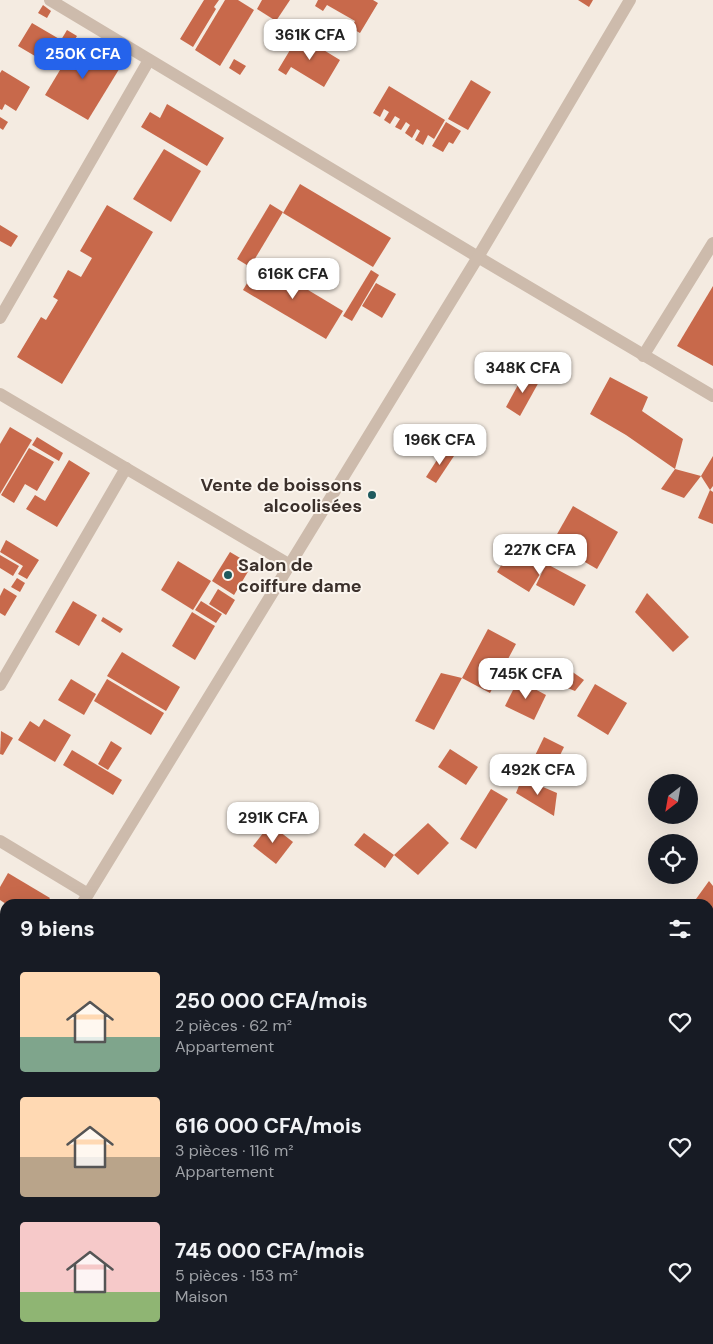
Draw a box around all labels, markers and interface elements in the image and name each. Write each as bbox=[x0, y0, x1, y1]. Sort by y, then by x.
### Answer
pin: 361K CFA bbox=[258, 18, 362, 61]
text: 361K CFA bbox=[275, 24, 345, 45]
pin: 250K CFA bbox=[31, 38, 135, 80]
text: 250K CFA bbox=[45, 43, 121, 64]
pin: 616K CFA bbox=[241, 258, 345, 300]
text: 616K CFA bbox=[257, 263, 329, 284]
pin: 348K CFA bbox=[471, 352, 575, 394]
text: 348K CFA bbox=[485, 357, 561, 378]
pin: 196K CFA bbox=[388, 424, 492, 466]
text: 196K CFA bbox=[404, 429, 476, 450]
place label: Vente de boissons alcoolisées bbox=[200, 473, 362, 518]
marker: Vente de boissons alcoolisées bbox=[366, 489, 378, 501]
pin: 227K CFA bbox=[488, 534, 592, 576]
text: 227K CFA bbox=[504, 539, 576, 560]
place label: Salon de coiffure dame bbox=[238, 553, 362, 598]
marker: Salon de coiffure dame bbox=[222, 569, 234, 581]
pin: 745K CFA bbox=[474, 658, 578, 700]
text: 745K CFA bbox=[489, 663, 563, 684]
pin: 492K CFA bbox=[486, 754, 590, 796]
text: 492K CFA bbox=[501, 759, 575, 780]
north arrow bbox=[648, 774, 698, 824]
map controls bbox=[648, 774, 698, 884]
pin: 291K CFA bbox=[221, 802, 325, 844]
text: 291K CFA bbox=[238, 807, 308, 828]
button: locate bbox=[648, 834, 698, 884]
text: 9 biens bbox=[20, 915, 95, 943]
icon: filters bbox=[666, 915, 694, 943]
text: 250 000 CFA/mois bbox=[175, 987, 368, 1015]
icon: home bbox=[60, 992, 120, 1052]
icon: heart bbox=[666, 1008, 694, 1036]
text: 2 pièces · 62 m² bbox=[175, 1015, 292, 1036]
text: Appartement bbox=[175, 1036, 274, 1057]
text: 616 000 CFA/mois bbox=[175, 1112, 362, 1140]
icon: home bbox=[60, 1117, 120, 1177]
icon: heart bbox=[666, 1133, 694, 1161]
text: 3 pièces · 116 m² bbox=[175, 1140, 293, 1161]
text: Appartement bbox=[175, 1161, 274, 1182]
text: 745 000 CFA/mois bbox=[175, 1237, 365, 1265]
icon: home bbox=[60, 1242, 120, 1302]
icon: heart bbox=[666, 1258, 694, 1286]
text: 5 pièces · 153 m² bbox=[175, 1265, 298, 1286]
text: Maison bbox=[175, 1286, 228, 1307]

